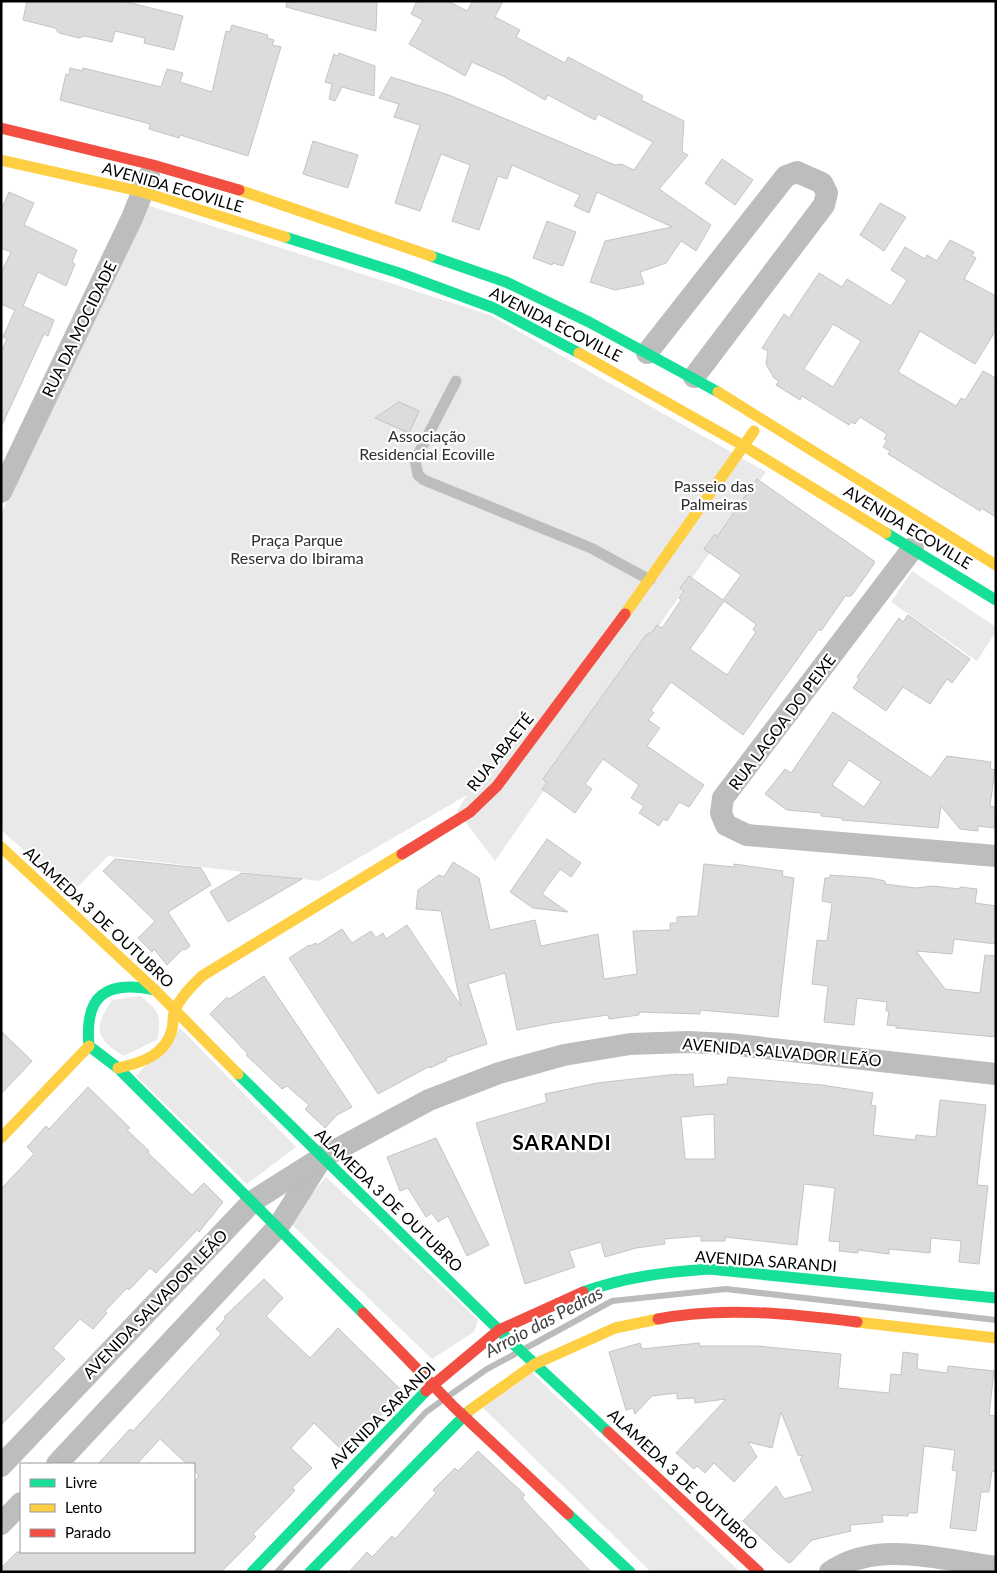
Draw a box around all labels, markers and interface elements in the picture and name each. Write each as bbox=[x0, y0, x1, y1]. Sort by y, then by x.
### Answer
street label: AVENIDA ECOVILLE bbox=[100, 157, 246, 216]
street label: RUA DA MOCIDADE bbox=[37, 258, 120, 400]
street label: AVENIDA ECOVILLE bbox=[487, 282, 626, 365]
park label: Associação Residencial Ecoville bbox=[359, 426, 495, 463]
park label: Passeio das Palmeiras bbox=[674, 476, 754, 513]
street label: AVENIDA ECOVILLE bbox=[841, 481, 976, 572]
park label: Praça Parque Reserva do Ibirama bbox=[230, 530, 364, 567]
street label: RUA LAGOA DO PEIXE bbox=[724, 650, 839, 793]
street label: RUA ABAETÉ bbox=[462, 709, 537, 795]
street label: ALAMEDA 3 DE OUTUBRO bbox=[20, 842, 178, 991]
street label: AVENIDA SALVADOR LEÃO bbox=[682, 1033, 883, 1070]
street label: ALAMEDA 3 DE OUTUBRO bbox=[312, 1124, 467, 1275]
district label: SARANDI bbox=[512, 1129, 612, 1154]
street label: AVENIDA SALVADOR LEÃO bbox=[78, 1225, 231, 1382]
street label: AVENIDA SARANDI bbox=[695, 1246, 838, 1275]
water label: Arroio das Pedras bbox=[480, 1281, 606, 1362]
street label: AVENIDA SARANDI bbox=[325, 1358, 439, 1472]
street label: ALAMEDA 3 DE OUTUBRO bbox=[604, 1404, 762, 1553]
legend bbox=[20, 1463, 195, 1553]
text: Livre bbox=[65, 1473, 97, 1491]
text: Lento bbox=[65, 1498, 102, 1516]
text: Parado bbox=[65, 1523, 111, 1541]

